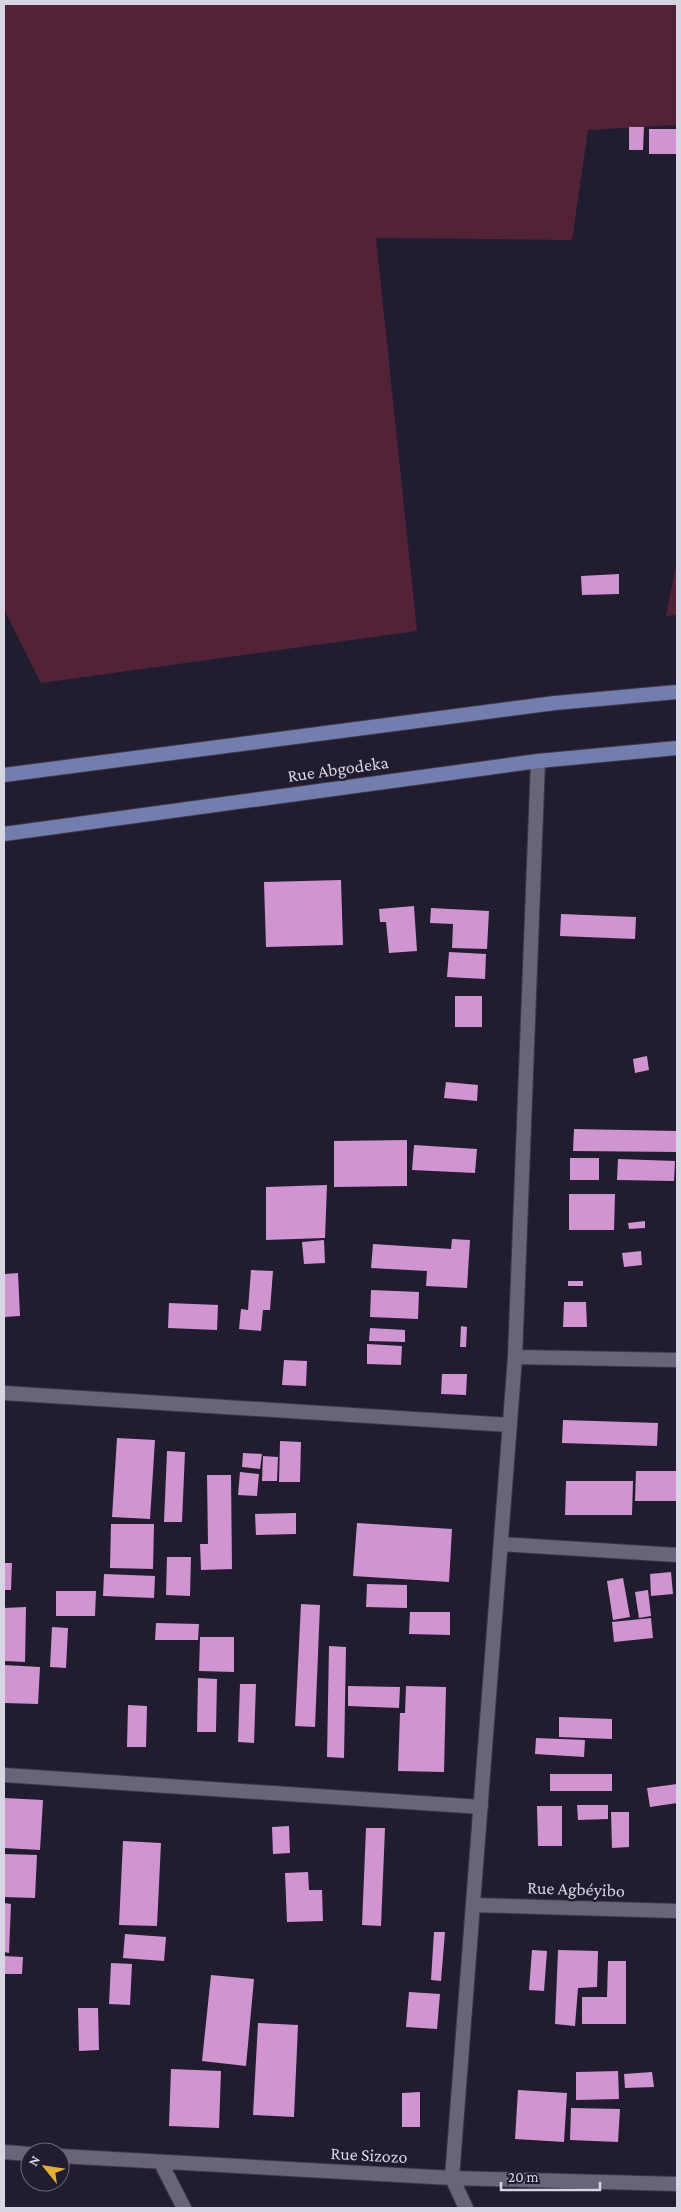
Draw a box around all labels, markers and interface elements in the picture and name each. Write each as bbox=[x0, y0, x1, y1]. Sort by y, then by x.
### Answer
street label: Rue Abgodeka bbox=[286, 752, 390, 786]
street label: Rue Agbéyibo bbox=[527, 1877, 625, 1901]
north arrow bbox=[20, 2142, 70, 2192]
street label: Rue Sizozo bbox=[330, 2143, 408, 2167]
text: N bbox=[24, 2152, 43, 2169]
scale bar bbox=[501, 2160, 600, 2192]
text: 20 m bbox=[508, 2169, 539, 2185]

